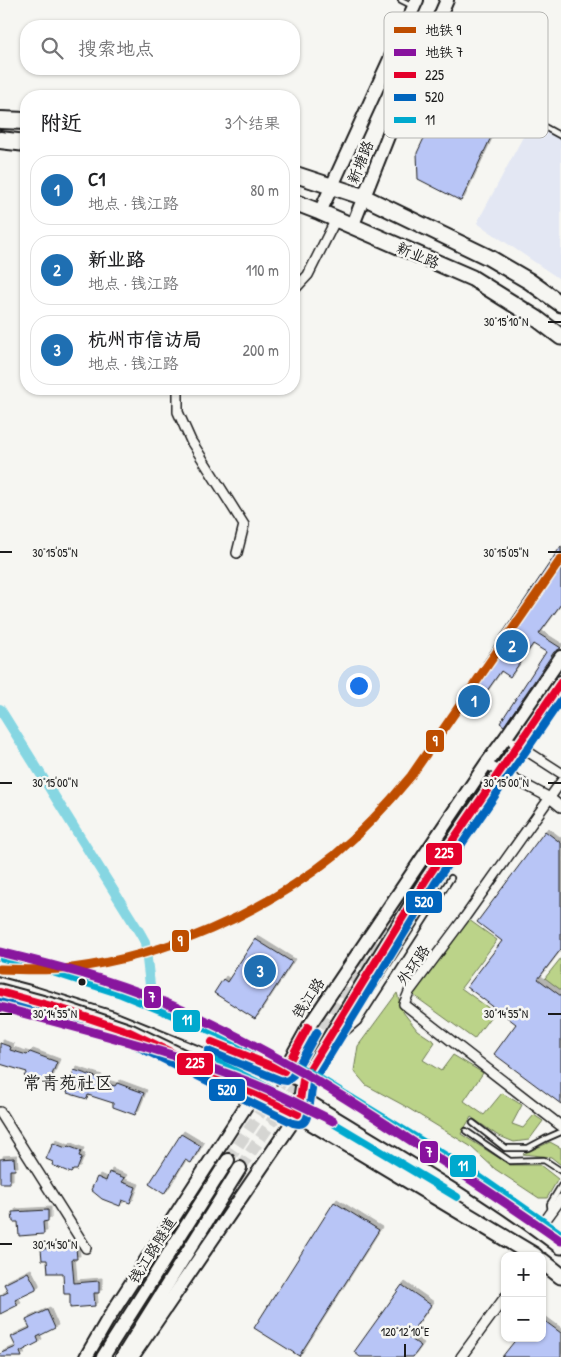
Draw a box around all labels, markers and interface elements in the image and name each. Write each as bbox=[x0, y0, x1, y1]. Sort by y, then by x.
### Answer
legend bbox=[384, 12, 548, 138]
search box bbox=[20, 20, 300, 75]
text: 地铁 9 bbox=[425, 20, 461, 39]
icon: search bbox=[38, 34, 66, 62]
text: 搜索地点 bbox=[78, 35, 154, 61]
text: 地铁 7 bbox=[425, 42, 463, 61]
text: 225 bbox=[425, 65, 444, 84]
text: 520 bbox=[425, 87, 444, 106]
text: 附近 bbox=[40, 108, 82, 137]
text: 11 bbox=[425, 110, 435, 129]
text: 3个结果 bbox=[225, 112, 280, 134]
street label: 新塘路 bbox=[342, 137, 378, 187]
text: C1 bbox=[88, 166, 105, 192]
text: 1 bbox=[54, 179, 60, 201]
text: 80 m bbox=[250, 179, 279, 201]
text: 地点 · 钱江路 bbox=[88, 192, 179, 214]
street label: 新业路 bbox=[393, 237, 443, 273]
text: 新业路 bbox=[88, 246, 145, 272]
text: 2 bbox=[53, 259, 61, 281]
text: 110 m bbox=[246, 259, 279, 281]
text: 地点 · 钱江路 bbox=[88, 272, 179, 294]
text: 30°15'10"N bbox=[484, 313, 528, 330]
text: 杭州市信访局 bbox=[88, 326, 202, 352]
text: 3 bbox=[53, 339, 61, 361]
text: 200 m bbox=[243, 339, 279, 361]
text: 地点 · 钱江路 bbox=[88, 352, 179, 374]
text: 30°15'05"N bbox=[32, 544, 78, 561]
text: 30°15'05"N bbox=[483, 544, 529, 561]
pin: 2 bbox=[496, 627, 528, 665]
your location bbox=[346, 673, 372, 699]
pin: 1 bbox=[458, 682, 490, 720]
line badge: 9 bbox=[425, 729, 445, 753]
text: 9 bbox=[432, 731, 438, 750]
text: 30°15'00"N bbox=[32, 774, 78, 791]
text: 30°15'00"N bbox=[483, 774, 529, 791]
line badge: 225 bbox=[425, 842, 463, 866]
text: 225 bbox=[434, 843, 454, 862]
line badge: 520 bbox=[405, 890, 443, 914]
text: 520 bbox=[415, 892, 434, 911]
line badge: 9 bbox=[171, 929, 190, 953]
text: 9 bbox=[177, 931, 183, 950]
street label: 外环路 bbox=[391, 941, 435, 989]
pin: 3 bbox=[244, 952, 276, 990]
street label: 钱江路 bbox=[287, 973, 329, 1023]
unlabelled marker bbox=[77, 977, 87, 987]
line badge: 7 bbox=[143, 985, 162, 1009]
text: 7 bbox=[148, 987, 156, 1006]
text: 30°14'55"N bbox=[33, 1005, 77, 1022]
text: 30°14'55"N bbox=[484, 1005, 528, 1022]
line badge: 11 bbox=[172, 1009, 201, 1033]
text: 11 bbox=[182, 1010, 192, 1029]
line badge: 225 bbox=[176, 1052, 214, 1076]
text: 225 bbox=[185, 1053, 205, 1072]
district label: 常青苑社区 bbox=[23, 1070, 113, 1095]
line badge: 520 bbox=[208, 1078, 246, 1102]
text: 520 bbox=[218, 1080, 237, 1099]
line badge: 7 bbox=[419, 1140, 439, 1164]
text: 7 bbox=[425, 1142, 433, 1161]
line badge: 11 bbox=[449, 1154, 477, 1178]
text: 11 bbox=[458, 1156, 468, 1175]
street label: 钱江路隧道 bbox=[123, 1213, 181, 1287]
text: 30°14'50"N bbox=[33, 1236, 77, 1253]
map controls bbox=[501, 1252, 546, 1342]
button: + bbox=[501, 1252, 546, 1297]
button: − bbox=[501, 1297, 546, 1342]
text: 120°12'10"E bbox=[381, 1323, 430, 1340]

